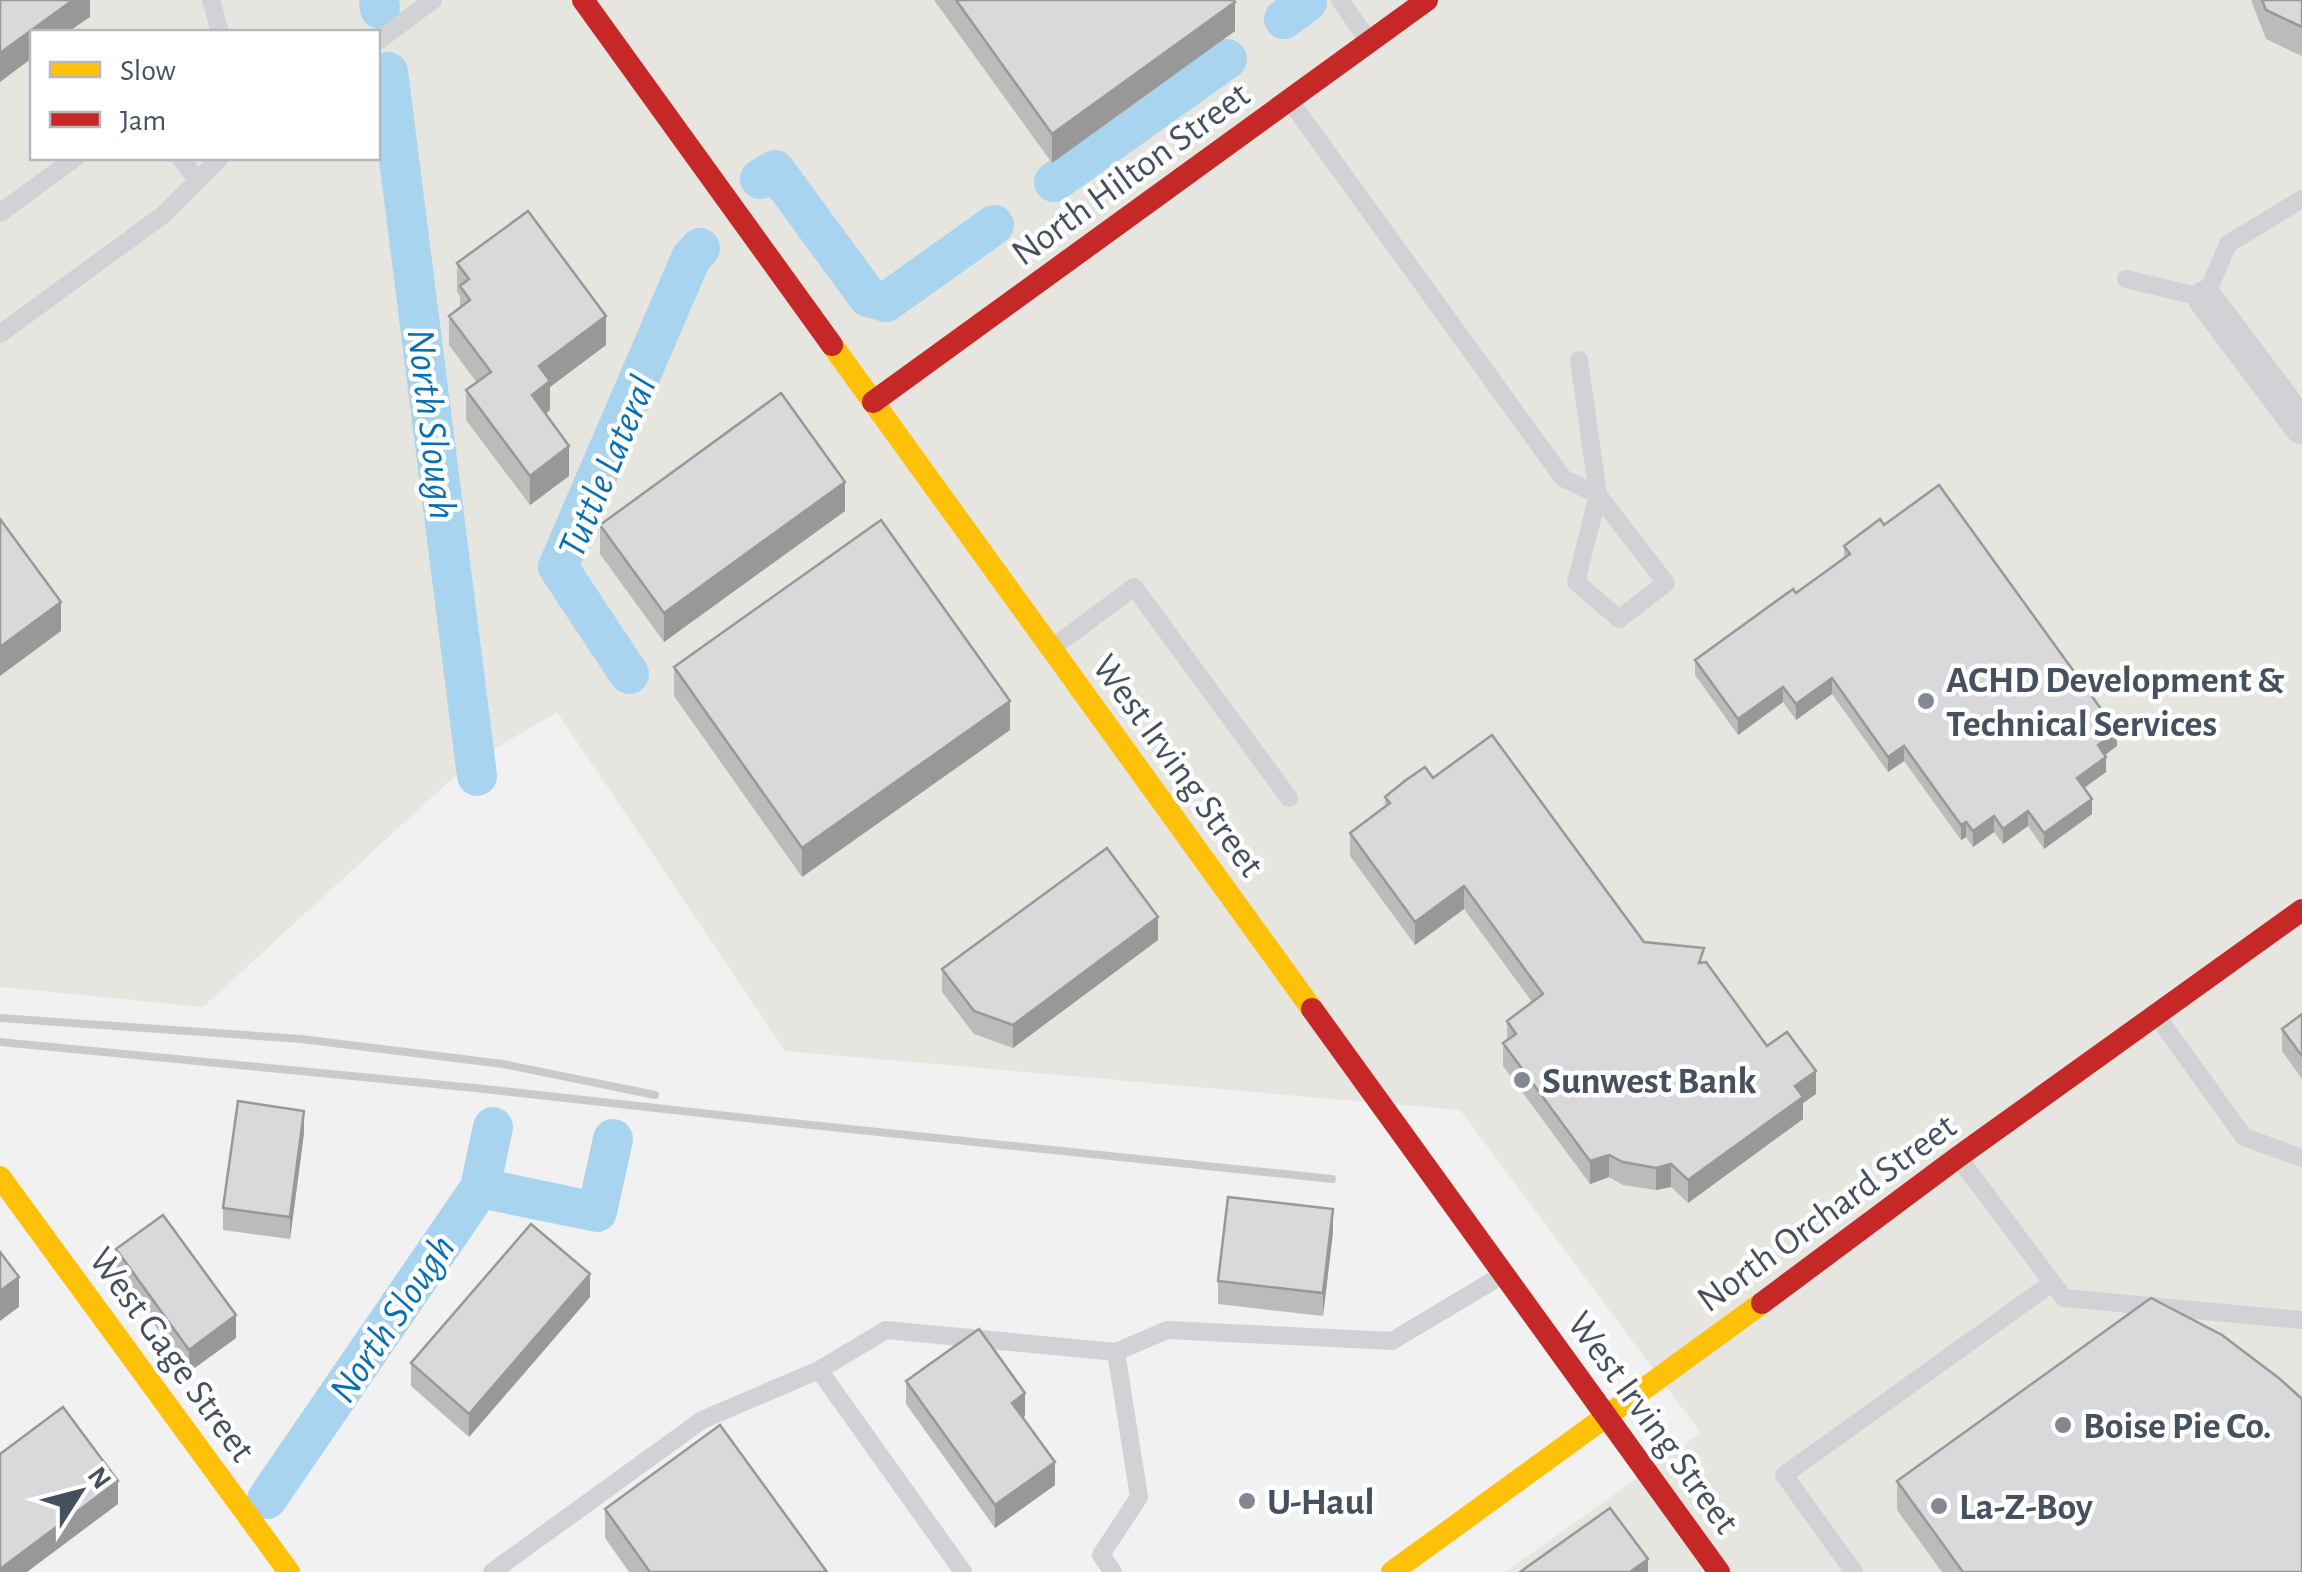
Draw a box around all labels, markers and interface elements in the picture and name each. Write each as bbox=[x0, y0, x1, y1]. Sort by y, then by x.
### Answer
legend bbox=[30, 30, 380, 160]
text: Slow bbox=[120, 56, 176, 86]
street label: North Hilton Street bbox=[1005, 76, 1257, 273]
text: Jam bbox=[120, 106, 166, 136]
water label: North Slough bbox=[399, 327, 463, 522]
water label: Tuttle Lateral bbox=[552, 370, 664, 564]
street label: West Irving Street bbox=[1084, 648, 1270, 884]
place label: ACHD Development & Technical Services bbox=[1946, 662, 2284, 744]
marker: ACHD Development & Technical Services bbox=[1915, 690, 1937, 712]
place label: Sunwest Bank bbox=[1542, 1063, 1756, 1101]
marker: Sunwest Bank bbox=[1511, 1069, 1533, 1091]
street label: North Orchard Street bbox=[1691, 1107, 1964, 1320]
water label: North Slough bbox=[322, 1228, 463, 1410]
street label: West Gage Street bbox=[81, 1241, 261, 1469]
street label: West Irving Street bbox=[1559, 1305, 1745, 1541]
place label: Boise Pie Co. bbox=[2083, 1408, 2272, 1446]
marker: Boise Pie Co. bbox=[2052, 1414, 2074, 1436]
north arrow bbox=[30, 1442, 130, 1542]
text: N bbox=[82, 1462, 116, 1495]
place label: U-Haul bbox=[1267, 1484, 1374, 1522]
place label: La-Z-Boy bbox=[1959, 1489, 2093, 1527]
marker: U-Haul bbox=[1236, 1490, 1258, 1512]
marker: La-Z-Boy bbox=[1928, 1495, 1950, 1517]

